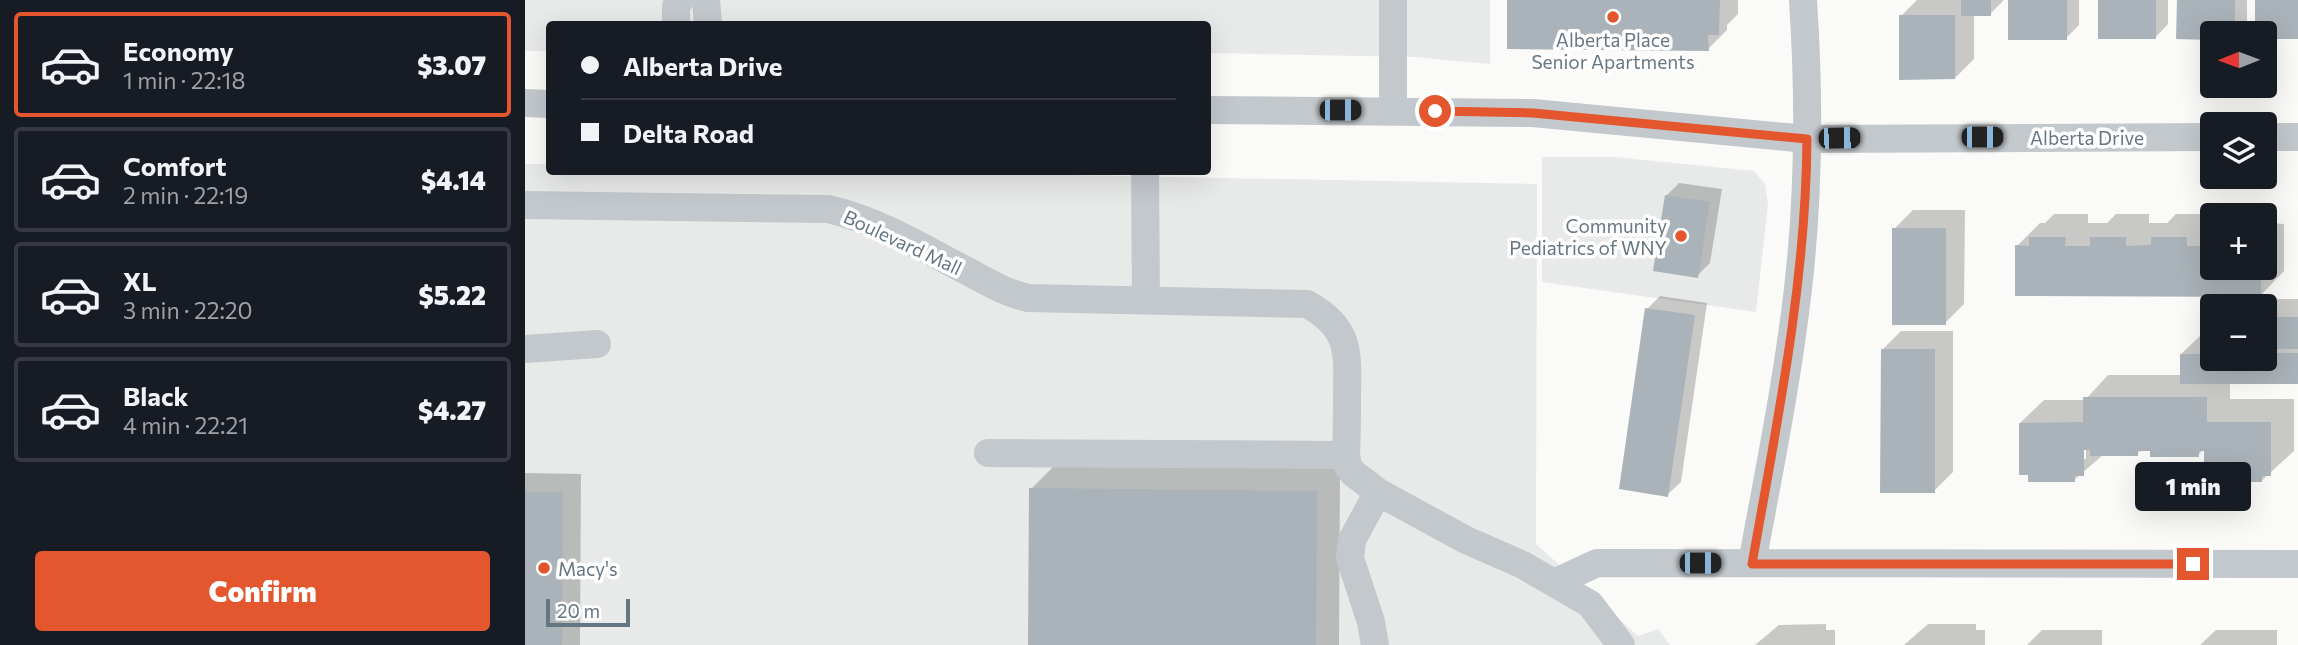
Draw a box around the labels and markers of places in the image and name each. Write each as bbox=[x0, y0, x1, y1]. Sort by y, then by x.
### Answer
marker: Alberta Place Senior Apartments bbox=[1605, 9, 1621, 25]
place label: Alberta Place Senior Apartments bbox=[1531, 28, 1695, 73]
place label: Community Pediatrics of WNY bbox=[1509, 214, 1667, 259]
marker: Community Pediatrics of WNY bbox=[1673, 228, 1689, 244]
place label: Macy's bbox=[558, 557, 618, 580]
marker: Macy's bbox=[536, 560, 552, 576]

